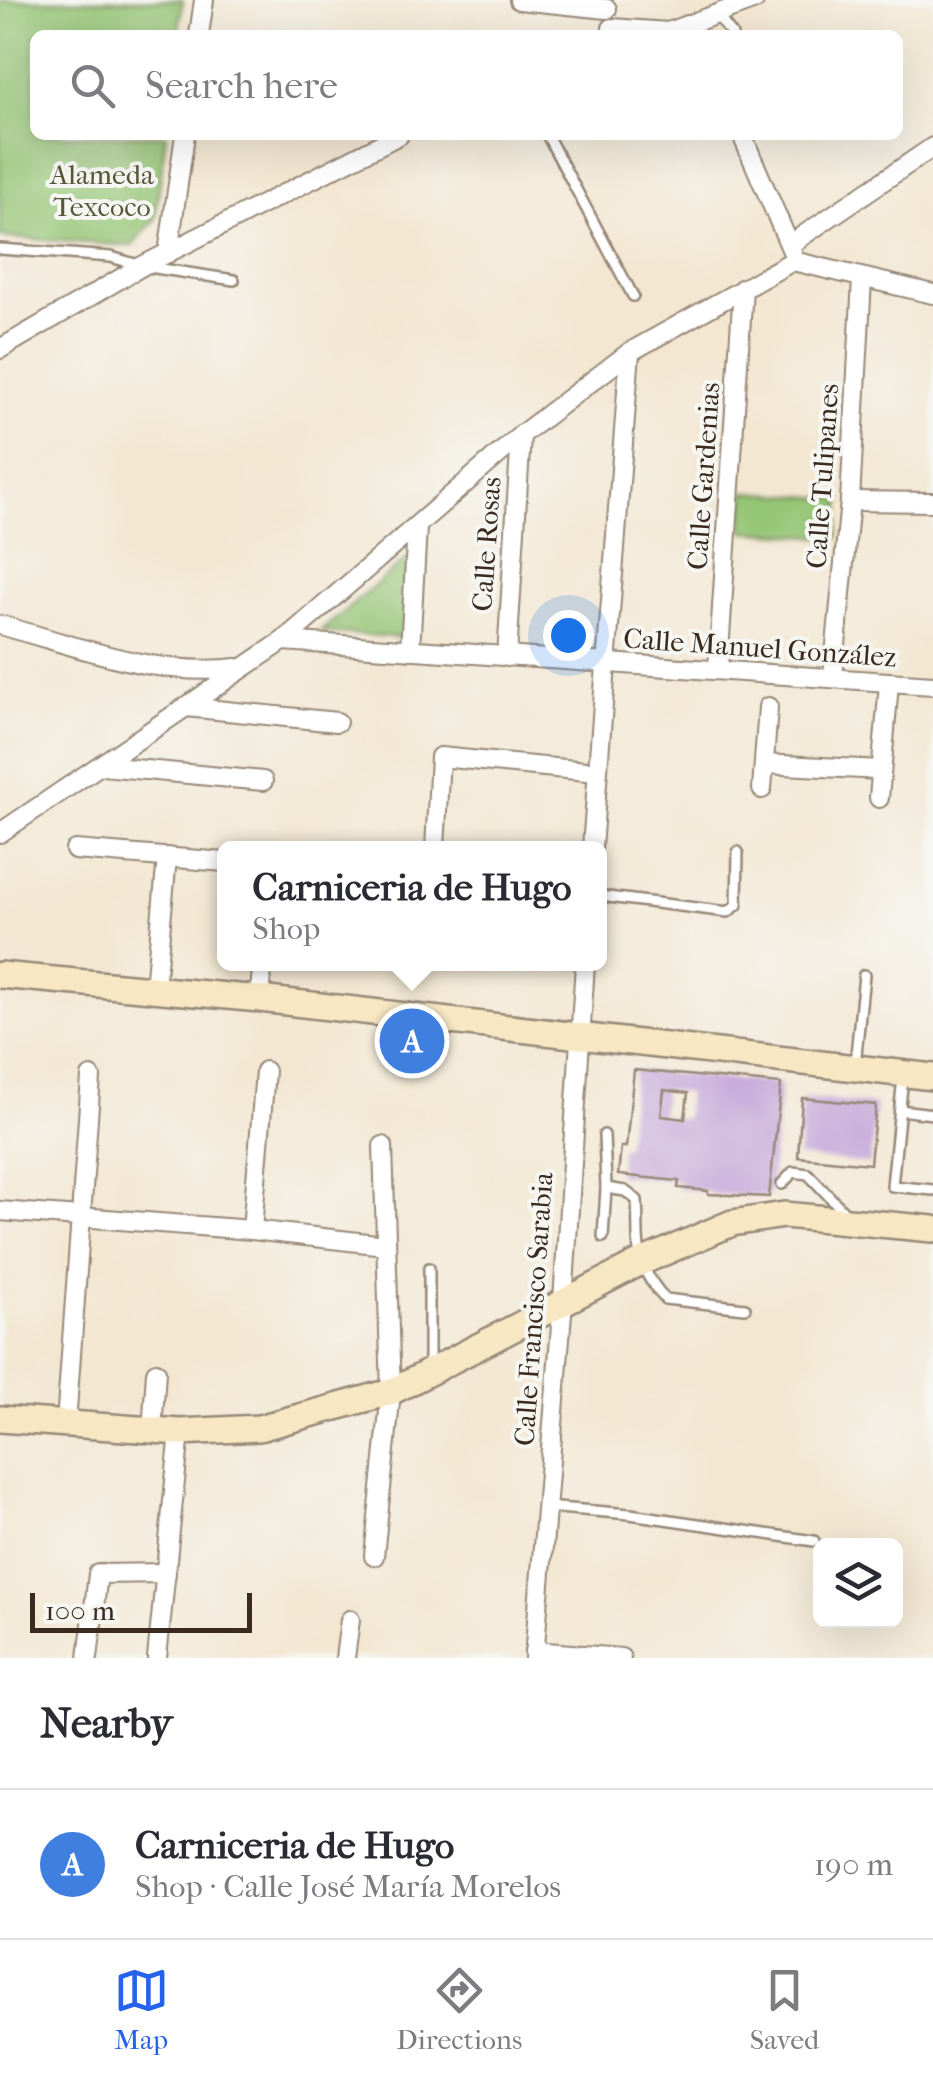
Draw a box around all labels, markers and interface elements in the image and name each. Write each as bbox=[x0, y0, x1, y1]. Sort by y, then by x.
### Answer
search box bbox=[30, 30, 903, 140]
icon: search bbox=[65, 58, 120, 113]
text: Search here bbox=[145, 63, 338, 108]
park label: Alameda Texcoco bbox=[49, 158, 155, 223]
street label: Calle Gardenias bbox=[680, 381, 727, 571]
street label: Calle Tulipanes bbox=[800, 382, 845, 570]
street label: Calle Rosas bbox=[465, 476, 508, 612]
your location bbox=[543, 610, 594, 661]
street label: Calle Manuel González bbox=[622, 621, 898, 674]
popup bbox=[217, 841, 607, 971]
text: Carniceria de Hugo bbox=[252, 865, 572, 910]
text: Shop bbox=[252, 910, 320, 947]
pin: A bbox=[380, 1004, 444, 1078]
street label: Calle Francisco Sarabia bbox=[507, 1170, 560, 1447]
map controls bbox=[813, 1538, 903, 1628]
button: layers bbox=[813, 1538, 903, 1628]
scale bar bbox=[30, 1588, 252, 1632]
text: 100 m bbox=[45, 1594, 115, 1627]
text: Nearby bbox=[40, 1699, 172, 1748]
text: Carniceria de Hugo bbox=[135, 1823, 454, 1868]
text: A bbox=[62, 1846, 83, 1883]
text: 190 m bbox=[814, 1846, 893, 1883]
text: Shop · Calle José María Morelos bbox=[135, 1868, 561, 1905]
tab: Map bbox=[114, 1963, 169, 2056]
tab: Directions bbox=[396, 1963, 522, 2056]
tab: Saved bbox=[750, 1963, 819, 2056]

